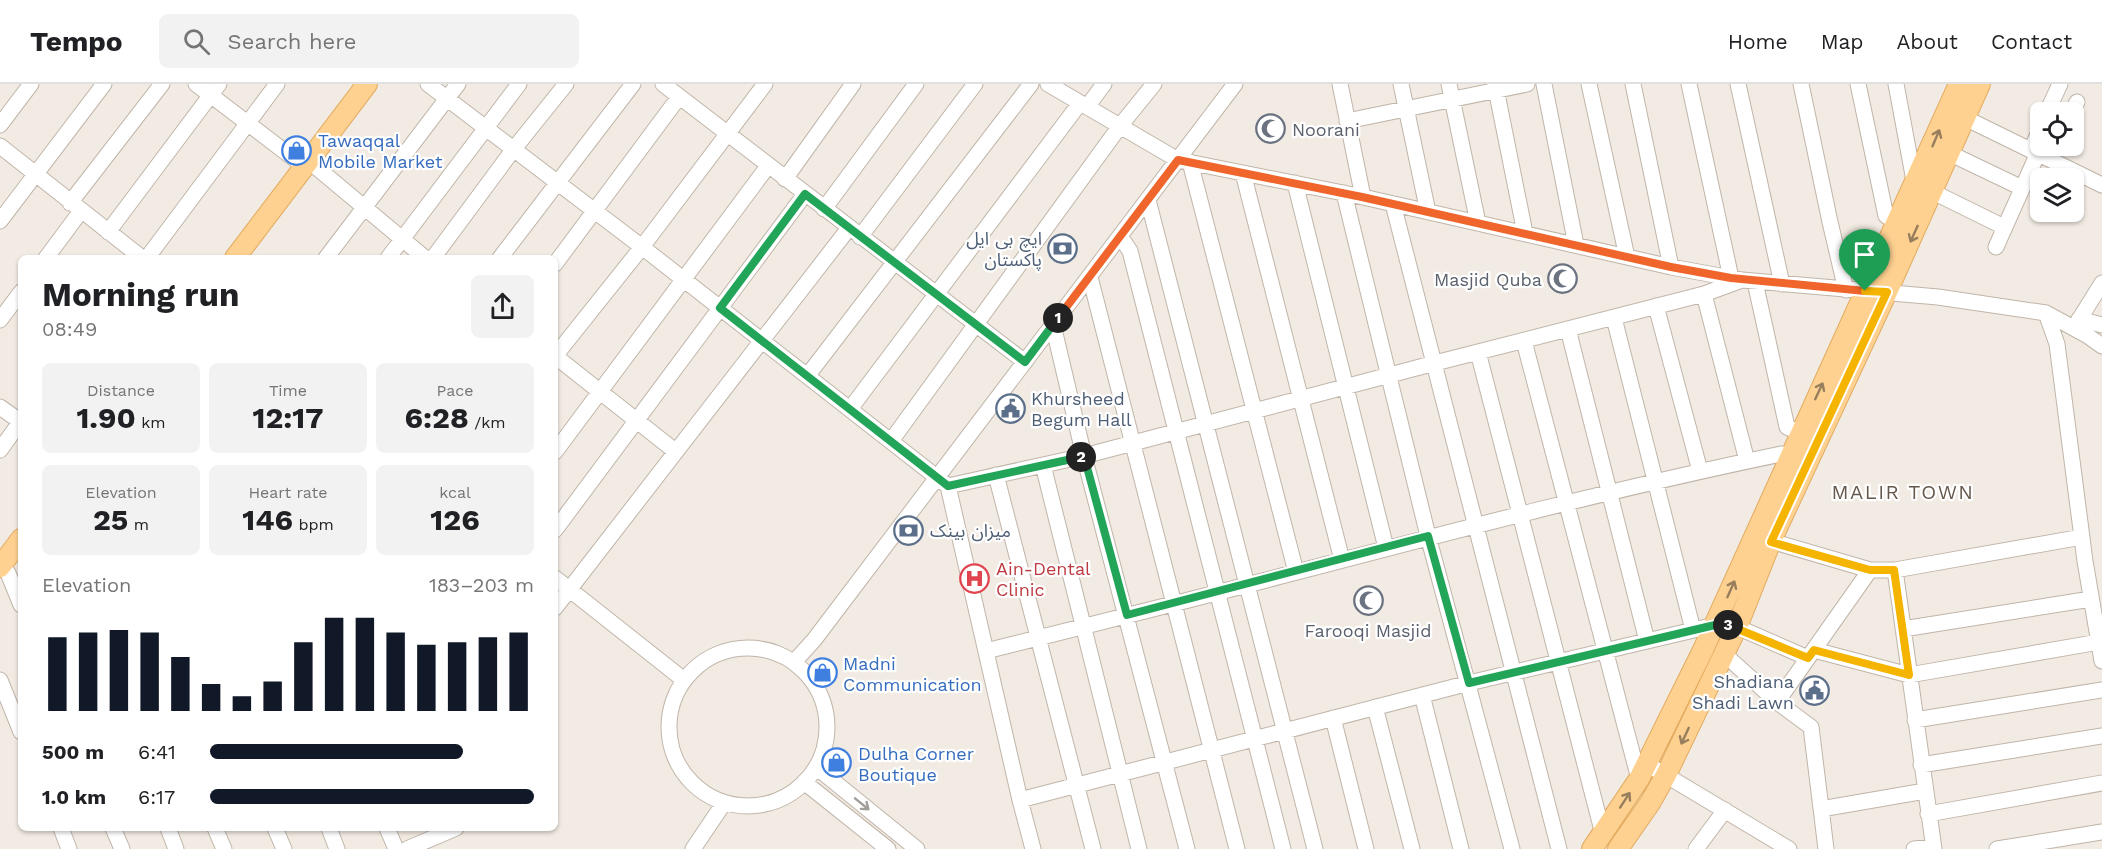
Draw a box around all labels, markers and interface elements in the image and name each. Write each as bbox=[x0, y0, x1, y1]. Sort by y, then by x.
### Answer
search box bbox=[159, 14, 579, 68]
text: Tempo bbox=[30, 25, 123, 58]
icon: search bbox=[180, 25, 213, 58]
text: Search here bbox=[228, 29, 357, 54]
text: Home bbox=[1728, 29, 1788, 54]
text: Map bbox=[1821, 29, 1864, 54]
text: About bbox=[1897, 29, 1958, 54]
text: Contact bbox=[1991, 29, 2072, 54]
map controls bbox=[2030, 102, 2084, 222]
button: locate bbox=[2030, 102, 2084, 156]
mosque icon: Noorani bbox=[1255, 113, 1287, 145]
place label: Noorani bbox=[1292, 119, 1360, 140]
one-way arrow bbox=[1931, 129, 1942, 148]
place label: Tawaqqal Mobile Market bbox=[318, 130, 443, 172]
shop icon: Tawaqqal Mobile Market bbox=[281, 134, 313, 166]
button: layers bbox=[2030, 168, 2084, 222]
one-way arrow bbox=[1908, 224, 1919, 242]
place label: ایچ بی ایل پاکستان bbox=[966, 228, 1042, 271]
pin bbox=[1839, 229, 1890, 291]
bank icon: ایچ بی ایل پاکستان bbox=[1047, 232, 1079, 264]
icon: arrive bbox=[1848, 238, 1881, 271]
mosque icon: Masjid Quba bbox=[1547, 263, 1579, 295]
place label: Masjid Quba bbox=[1434, 269, 1542, 290]
text: Morning run bbox=[42, 275, 239, 314]
button: share bbox=[471, 275, 534, 338]
pin: 1 bbox=[1043, 303, 1073, 333]
text: 1 bbox=[1055, 308, 1061, 327]
text: 08:49 bbox=[42, 317, 97, 341]
text: Distance bbox=[87, 381, 155, 400]
text: Time bbox=[269, 381, 307, 400]
text: Pace bbox=[436, 381, 474, 400]
one-way arrow bbox=[1813, 383, 1825, 401]
place label: Khursheed Begum Hall bbox=[1031, 388, 1132, 430]
public building icon: Khursheed Begum Hall bbox=[994, 392, 1026, 424]
text: 1.90 bbox=[76, 400, 136, 435]
text: 12:17 bbox=[252, 400, 324, 435]
text: 6:28 bbox=[404, 400, 469, 435]
text: km bbox=[136, 413, 166, 432]
text: /km bbox=[469, 413, 506, 432]
pin: 2 bbox=[1066, 442, 1096, 472]
text: 2 bbox=[1076, 447, 1086, 466]
district label: MALIR TOWN bbox=[1831, 480, 1975, 504]
text: Elevation bbox=[85, 483, 157, 502]
text: Heart rate bbox=[248, 483, 328, 502]
text: kcal bbox=[439, 483, 471, 502]
text: 25 bbox=[93, 502, 128, 537]
text: 146 bbox=[242, 502, 293, 537]
text: 126 bbox=[430, 502, 480, 537]
bank icon: میزان بینک bbox=[893, 514, 925, 546]
text: m bbox=[128, 515, 149, 534]
text: bpm bbox=[293, 515, 334, 534]
place label: میزان بینک bbox=[930, 520, 1011, 542]
place label: Ain-Dental Clinic bbox=[996, 558, 1091, 600]
hospital icon: Ain-Dental Clinic bbox=[959, 562, 991, 594]
text: Elevation bbox=[42, 573, 131, 597]
text: 183–203 m bbox=[429, 573, 534, 597]
one-way arrow bbox=[1726, 580, 1738, 598]
mosque icon: Farooqi Masjid bbox=[1352, 585, 1384, 617]
pin: 3 bbox=[1713, 610, 1743, 640]
text: 3 bbox=[1723, 615, 1733, 634]
place label: Farooqi Masjid bbox=[1305, 620, 1431, 641]
place label: Madni Communication bbox=[843, 653, 982, 695]
shop icon: Madni Communication bbox=[806, 657, 838, 689]
place label: Shadiana Shadi Lawn bbox=[1692, 671, 1794, 713]
public building icon: Shadiana Shadi Lawn bbox=[1799, 675, 1831, 707]
one-way arrow bbox=[1678, 726, 1690, 744]
text: 500 m bbox=[42, 740, 104, 764]
text: 6:41 bbox=[138, 740, 176, 764]
place label: Dulha Corner Boutique bbox=[858, 743, 974, 785]
shop icon: Dulha Corner Boutique bbox=[821, 747, 853, 779]
text: 1.0 km bbox=[42, 785, 106, 809]
text: 6:17 bbox=[138, 785, 175, 809]
one-way arrow bbox=[1619, 793, 1631, 809]
one-way arrow bbox=[853, 797, 869, 810]

